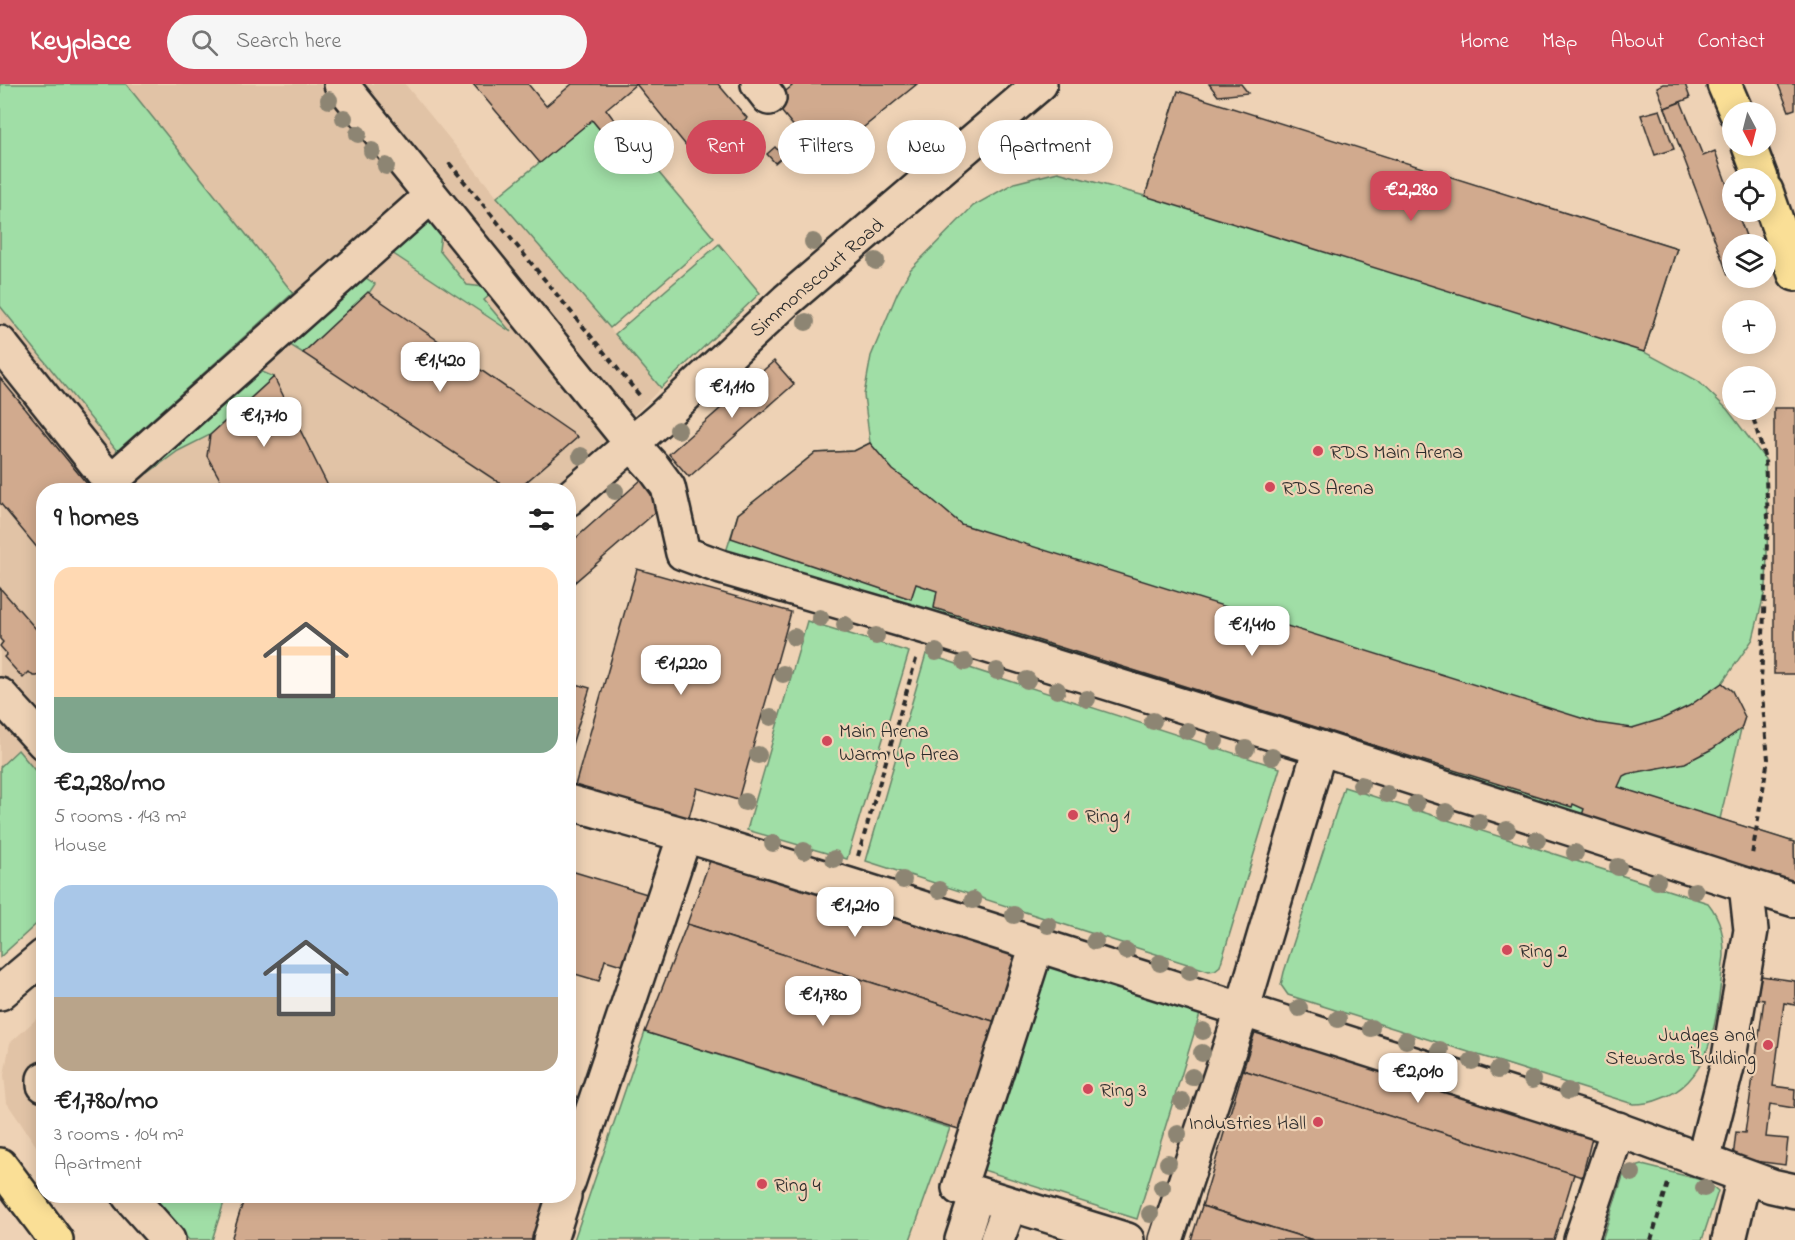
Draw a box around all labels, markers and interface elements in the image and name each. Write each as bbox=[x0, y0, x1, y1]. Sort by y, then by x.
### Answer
search box bbox=[167, 15, 587, 69]
text: Keyplace bbox=[30, 22, 131, 63]
icon: search bbox=[188, 26, 221, 59]
text: Search here bbox=[236, 26, 341, 58]
text: Home bbox=[1460, 27, 1509, 57]
text: Map bbox=[1542, 27, 1577, 57]
text: About bbox=[1610, 27, 1664, 57]
text: Contact bbox=[1697, 27, 1765, 57]
north arrow bbox=[1722, 102, 1776, 156]
map controls bbox=[1722, 102, 1776, 420]
chip: Buy bbox=[594, 120, 674, 174]
chip: Rent bbox=[686, 120, 766, 174]
chip: Filters bbox=[778, 120, 875, 174]
chip: New bbox=[887, 120, 966, 174]
chip: Apartment bbox=[978, 120, 1113, 174]
button: locate bbox=[1722, 168, 1776, 222]
pin: €2,280 bbox=[1362, 171, 1460, 222]
text: €2,280 bbox=[1384, 176, 1438, 205]
street label: Simmonscourt Road bbox=[744, 212, 891, 346]
button: layers bbox=[1722, 234, 1776, 288]
button: + bbox=[1722, 300, 1776, 354]
pin: €1,420 bbox=[391, 342, 489, 393]
text: €1,420 bbox=[415, 347, 465, 376]
button: − bbox=[1722, 366, 1776, 420]
pin: €1,110 bbox=[683, 368, 781, 419]
text: €1,110 bbox=[709, 373, 755, 402]
pin: €1,710 bbox=[215, 397, 313, 448]
text: €1,710 bbox=[241, 402, 287, 431]
place label: RDS Main Arena bbox=[1330, 439, 1463, 468]
marker: RDS Main Arena bbox=[1311, 444, 1325, 458]
place label: RDS Arena bbox=[1282, 475, 1374, 504]
marker: RDS Arena bbox=[1263, 480, 1277, 494]
text: 9 homes bbox=[54, 500, 139, 538]
icon: filters bbox=[525, 503, 558, 536]
icon: home bbox=[252, 606, 360, 714]
pin: €1,410 bbox=[1203, 606, 1301, 657]
text: €1,410 bbox=[1229, 611, 1275, 640]
pin: €1,220 bbox=[632, 645, 730, 696]
text: €1,220 bbox=[655, 650, 707, 679]
place label: Main Arena Warm Up Area bbox=[839, 718, 959, 770]
marker: Main Arena Warm Up Area bbox=[820, 734, 834, 748]
text: €2,280/mo bbox=[54, 765, 165, 803]
text: 5 rooms · 143 m² bbox=[54, 803, 187, 832]
place label: Ring 1 bbox=[1085, 803, 1130, 833]
marker: Ring 1 bbox=[1066, 808, 1080, 822]
text: House bbox=[54, 832, 107, 861]
pin: €1,210 bbox=[806, 887, 904, 938]
text: €1,210 bbox=[831, 892, 879, 921]
icon: home bbox=[252, 924, 360, 1032]
place label: Ring 2 bbox=[1519, 938, 1568, 968]
marker: Ring 2 bbox=[1500, 943, 1514, 957]
pin: €1,780 bbox=[774, 976, 872, 1027]
text: €1,780 bbox=[799, 981, 847, 1010]
place label: Judges and Stewards Building bbox=[1605, 1022, 1756, 1075]
marker: Judges and Stewards Building bbox=[1761, 1038, 1775, 1052]
pin: €2,010 bbox=[1369, 1053, 1467, 1104]
text: €2,010 bbox=[1393, 1058, 1443, 1087]
place label: Ring 3 bbox=[1100, 1077, 1147, 1107]
marker: Ring 3 bbox=[1081, 1082, 1095, 1096]
text: €1,780/mo bbox=[54, 1083, 158, 1121]
place label: Industries Hall bbox=[1189, 1110, 1306, 1139]
marker: Industries Hall bbox=[1311, 1115, 1325, 1129]
text: 3 rooms · 104 m² bbox=[54, 1121, 184, 1150]
text: Apartment bbox=[54, 1150, 142, 1179]
place label: Ring 4 bbox=[774, 1172, 821, 1202]
marker: Ring 4 bbox=[755, 1177, 769, 1191]

